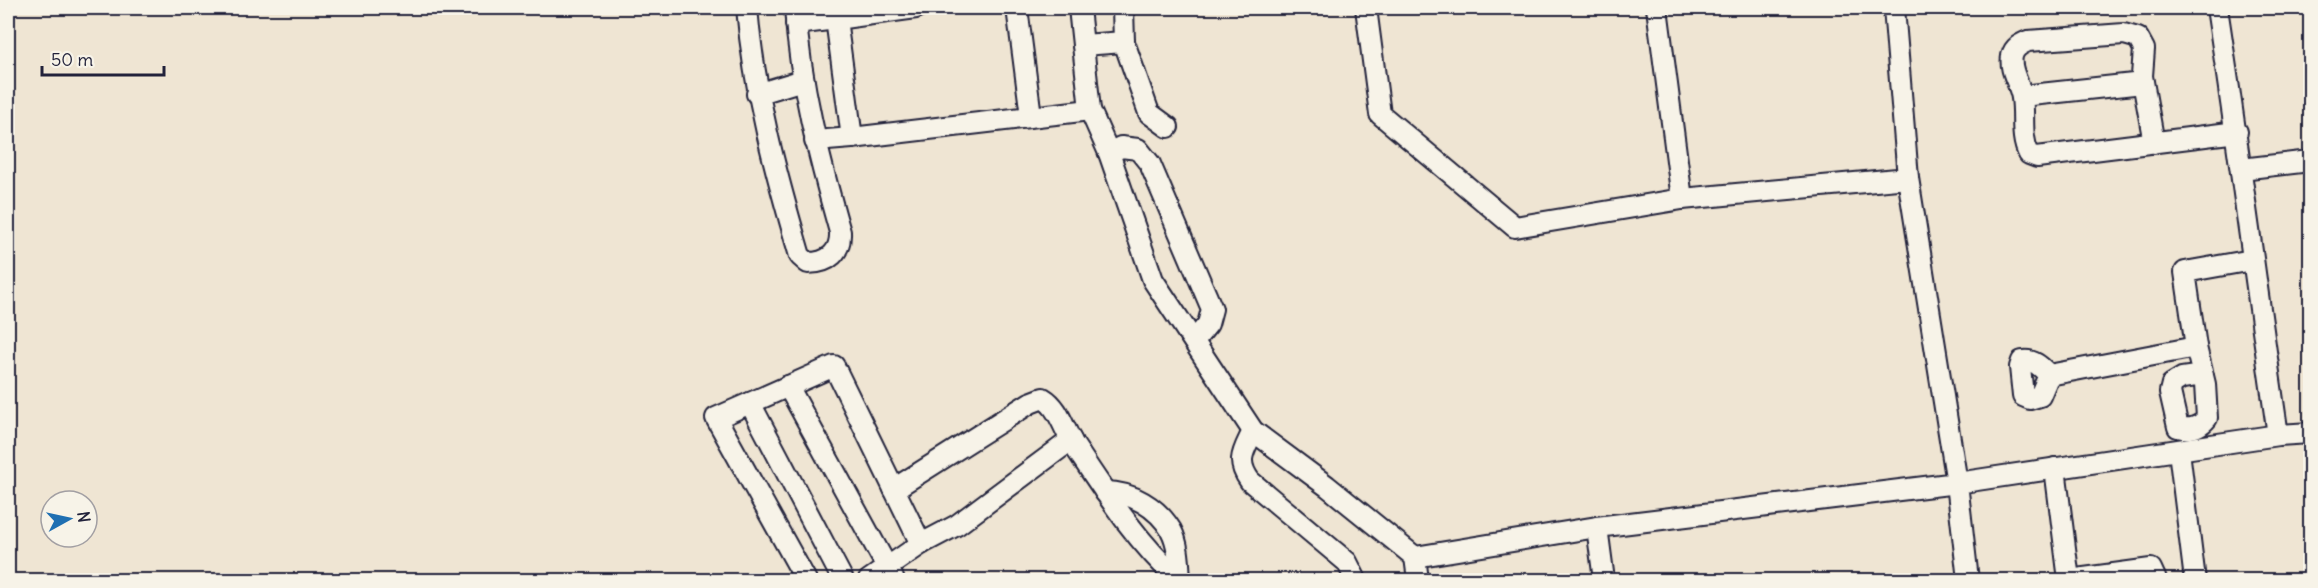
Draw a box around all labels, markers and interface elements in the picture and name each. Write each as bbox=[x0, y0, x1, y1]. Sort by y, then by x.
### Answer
scale bar bbox=[42, 39, 164, 77]
text: 50 m bbox=[51, 48, 93, 71]
north arrow bbox=[39, 489, 99, 549]
text: N bbox=[73, 510, 95, 524]

